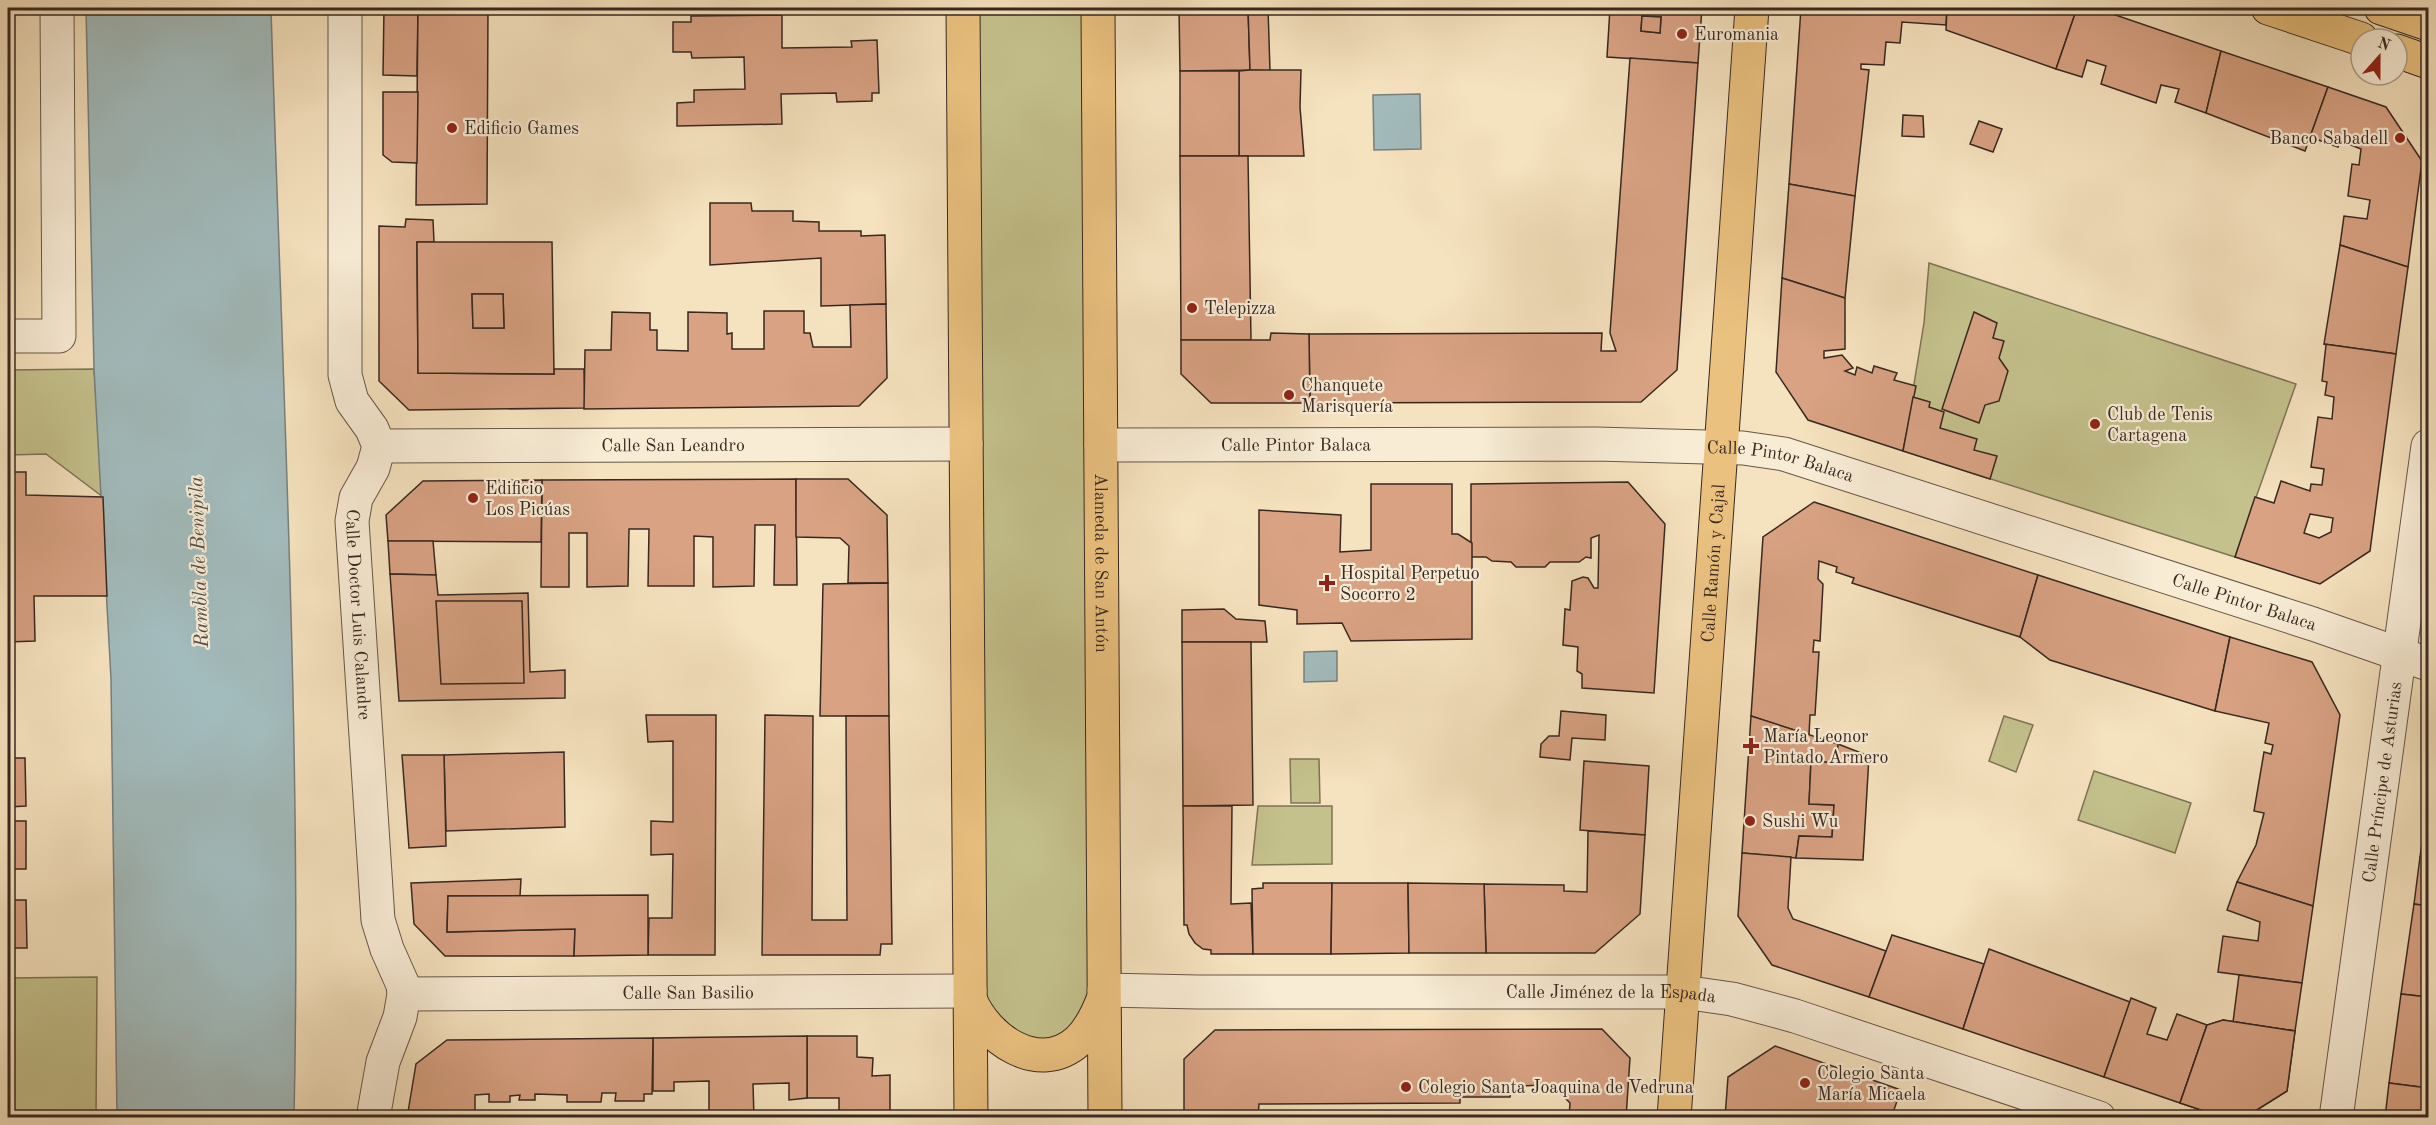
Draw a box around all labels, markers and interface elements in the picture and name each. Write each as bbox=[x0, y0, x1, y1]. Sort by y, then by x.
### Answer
place label: Euromania bbox=[1694, 26, 1779, 44]
marker: Euromania bbox=[1675, 27, 1689, 41]
north arrow bbox=[2349, 27, 2409, 87]
text: N bbox=[2375, 35, 2393, 55]
place label: Edificio Games bbox=[464, 120, 579, 138]
marker: Edificio Games bbox=[445, 121, 459, 135]
place label: Banco Sabadell bbox=[2270, 130, 2388, 148]
marker: Banco Sabadell bbox=[2393, 131, 2407, 145]
place label: Telepizza bbox=[1204, 300, 1276, 318]
marker: Telepizza bbox=[1185, 301, 1199, 315]
place label: Chanquete Marisquería bbox=[1301, 377, 1393, 416]
marker: Chanquete Marisquería bbox=[1282, 388, 1296, 402]
place label: Club de Tenis Cartagena bbox=[2107, 406, 2213, 445]
marker: Club de Tenis Cartagena bbox=[2088, 417, 2102, 431]
street label: Calle Pintor Balaca bbox=[1221, 436, 1371, 455]
street label: Calle San Leandro bbox=[601, 437, 745, 455]
street label: Calle Pintor Balaca bbox=[1706, 439, 1856, 486]
street label: Alameda de San Antón bbox=[1091, 473, 1110, 653]
water label: Rambla de Benipila bbox=[187, 476, 213, 649]
place label: Edificio Los Picúas bbox=[485, 480, 570, 519]
street label: Calle Ramón y Cajal bbox=[1699, 483, 1729, 643]
marker: Edificio Los Picúas bbox=[466, 491, 480, 505]
street label: Calle Doctor Luis Calandre bbox=[342, 507, 373, 721]
place label: Hospital Perpetuo Socorro 2 bbox=[1340, 565, 1480, 604]
street label: Calle Pintor Balaca bbox=[2170, 571, 2318, 634]
marker: Hospital Perpetuo Socorro 2 bbox=[1318, 574, 1336, 592]
street label: Calle Príncipe de Asturias bbox=[2360, 680, 2406, 884]
place label: María Leonor Pintado Armero bbox=[1763, 728, 1888, 767]
marker: María Leonor Pintado Armero bbox=[1744, 739, 1758, 753]
place label: Sushi Wu bbox=[1762, 813, 1839, 831]
marker: Sushi Wu bbox=[1743, 814, 1757, 828]
street label: Calle San Basilio bbox=[622, 984, 754, 1003]
street label: Calle Jiménez de la Espada bbox=[1506, 984, 1717, 1007]
place label: Colegio Santa María Micaela bbox=[1817, 1065, 1926, 1104]
marker: Colegio Santa María Micaela bbox=[1798, 1076, 1812, 1090]
place label: Colegio Santa Joaquina de Vedruna bbox=[1418, 1079, 1694, 1097]
marker: Colegio Santa Joaquina de Vedruna bbox=[1399, 1080, 1413, 1094]

